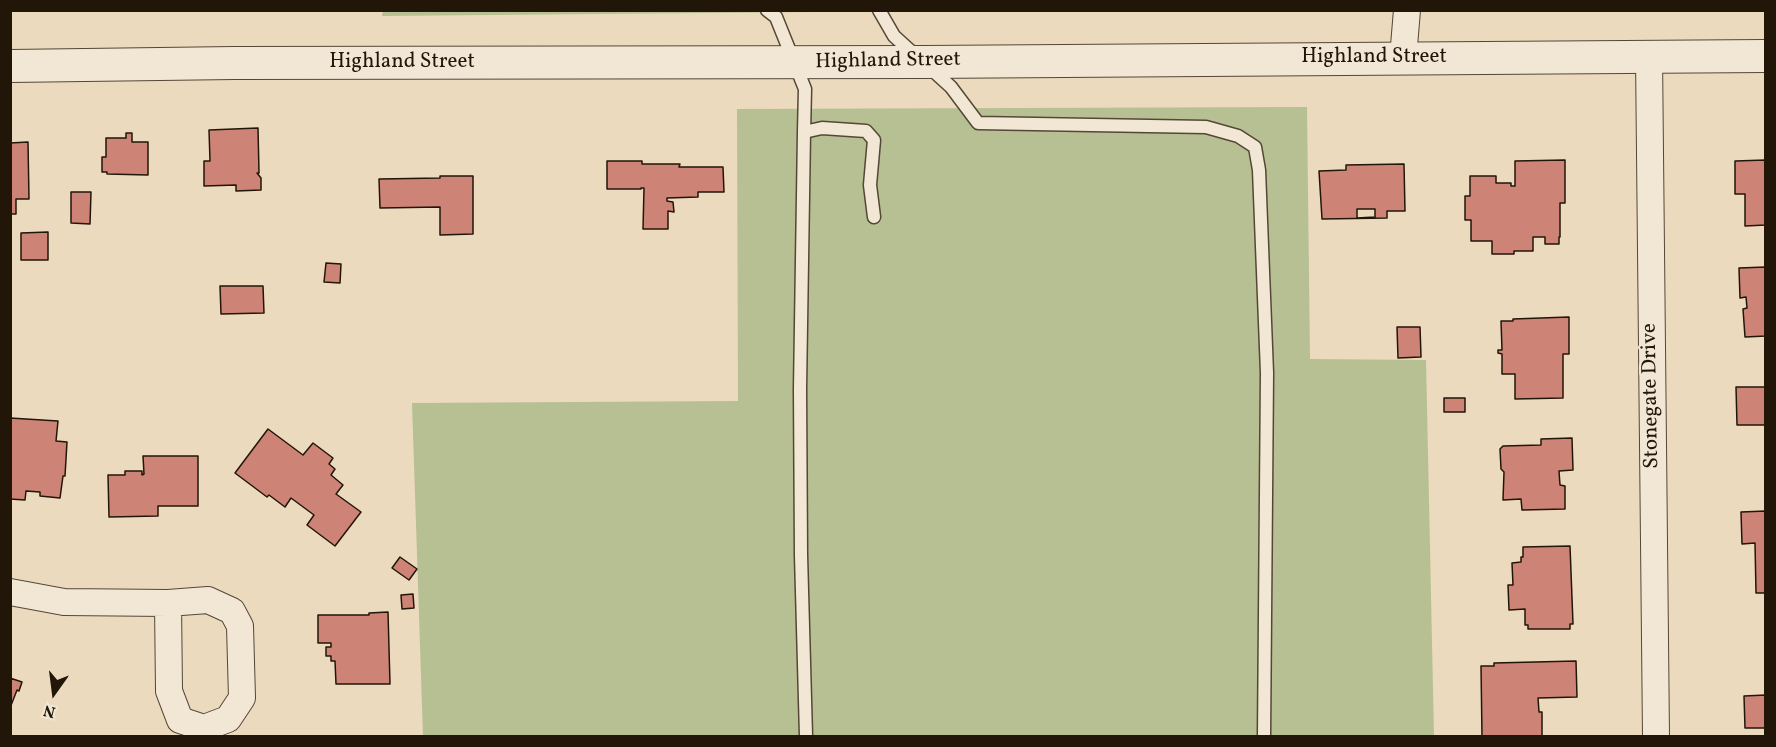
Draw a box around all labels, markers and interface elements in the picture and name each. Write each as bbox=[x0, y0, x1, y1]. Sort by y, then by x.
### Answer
street label: Highland Street bbox=[1301, 45, 1447, 71]
street label: Highland Street bbox=[815, 48, 961, 76]
street label: Highland Street bbox=[329, 50, 475, 76]
street label: Stonegate Drive bbox=[1638, 323, 1666, 469]
north arrow bbox=[24, 663, 84, 723]
text: N bbox=[41, 698, 58, 723]

